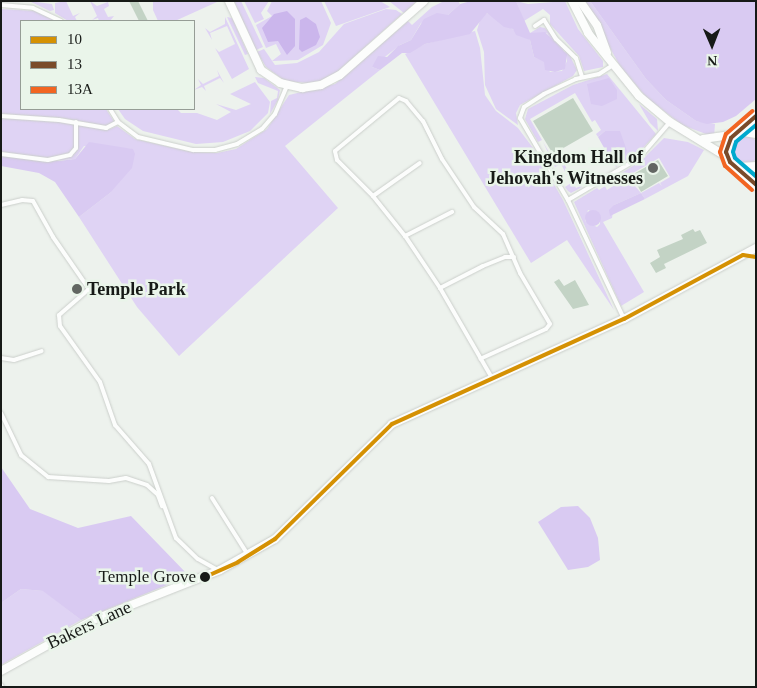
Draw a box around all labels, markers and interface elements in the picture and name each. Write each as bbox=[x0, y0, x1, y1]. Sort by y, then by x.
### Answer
legend bbox=[20, 20, 195, 110]
north arrow bbox=[687, 20, 737, 70]
text: 10 bbox=[67, 31, 82, 47]
text: N bbox=[707, 53, 717, 68]
text: 13 bbox=[67, 56, 82, 72]
text: 13A bbox=[67, 81, 93, 97]
place label: Kingdom Hall of Jehovah's Witnesses bbox=[487, 147, 643, 190]
marker: Kingdom Hall of Jehovah's Witnesses bbox=[647, 162, 659, 174]
place label: Temple Park bbox=[87, 278, 186, 300]
marker: Temple Park bbox=[71, 283, 83, 295]
place label: Temple Grove bbox=[99, 567, 196, 587]
marker: Temple Grove bbox=[200, 572, 210, 582]
street label: Bakers Lane bbox=[43, 596, 135, 654]

